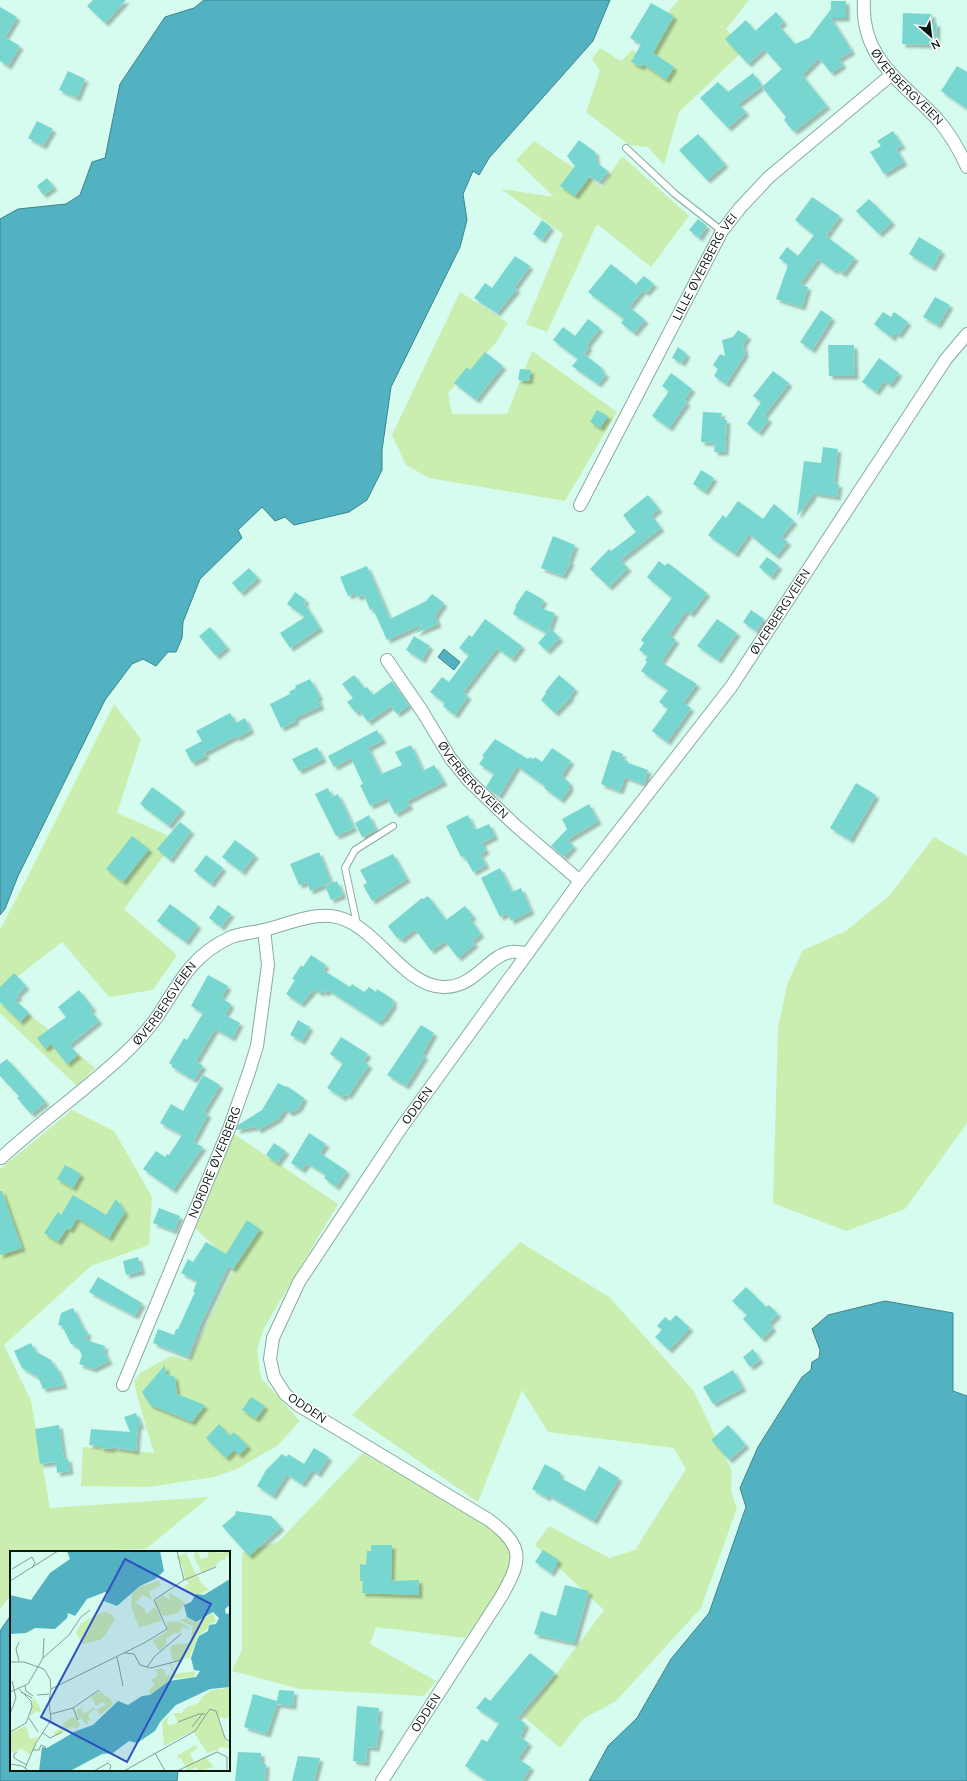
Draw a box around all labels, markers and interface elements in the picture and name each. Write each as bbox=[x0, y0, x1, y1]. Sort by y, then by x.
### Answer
north arrow bbox=[911, 16, 951, 56]
street label: ØVERBERGVEIEN bbox=[871, 43, 945, 129]
street label: LILLE ØVERBERG VEI bbox=[669, 210, 740, 323]
street label: ØVERBERGVEIEN bbox=[746, 566, 813, 658]
street label: ØVERBERGVEIEN bbox=[435, 738, 512, 822]
street label: ØVERBERGVEIEN bbox=[129, 958, 199, 1048]
street label: ODDEN bbox=[398, 1084, 436, 1127]
street label: NORDRE ØVERBERG bbox=[185, 1104, 243, 1220]
street label: ODDEN bbox=[285, 1389, 329, 1426]
inset map bbox=[10, 1551, 230, 1771]
street label: ODDEN bbox=[408, 1690, 444, 1735]

